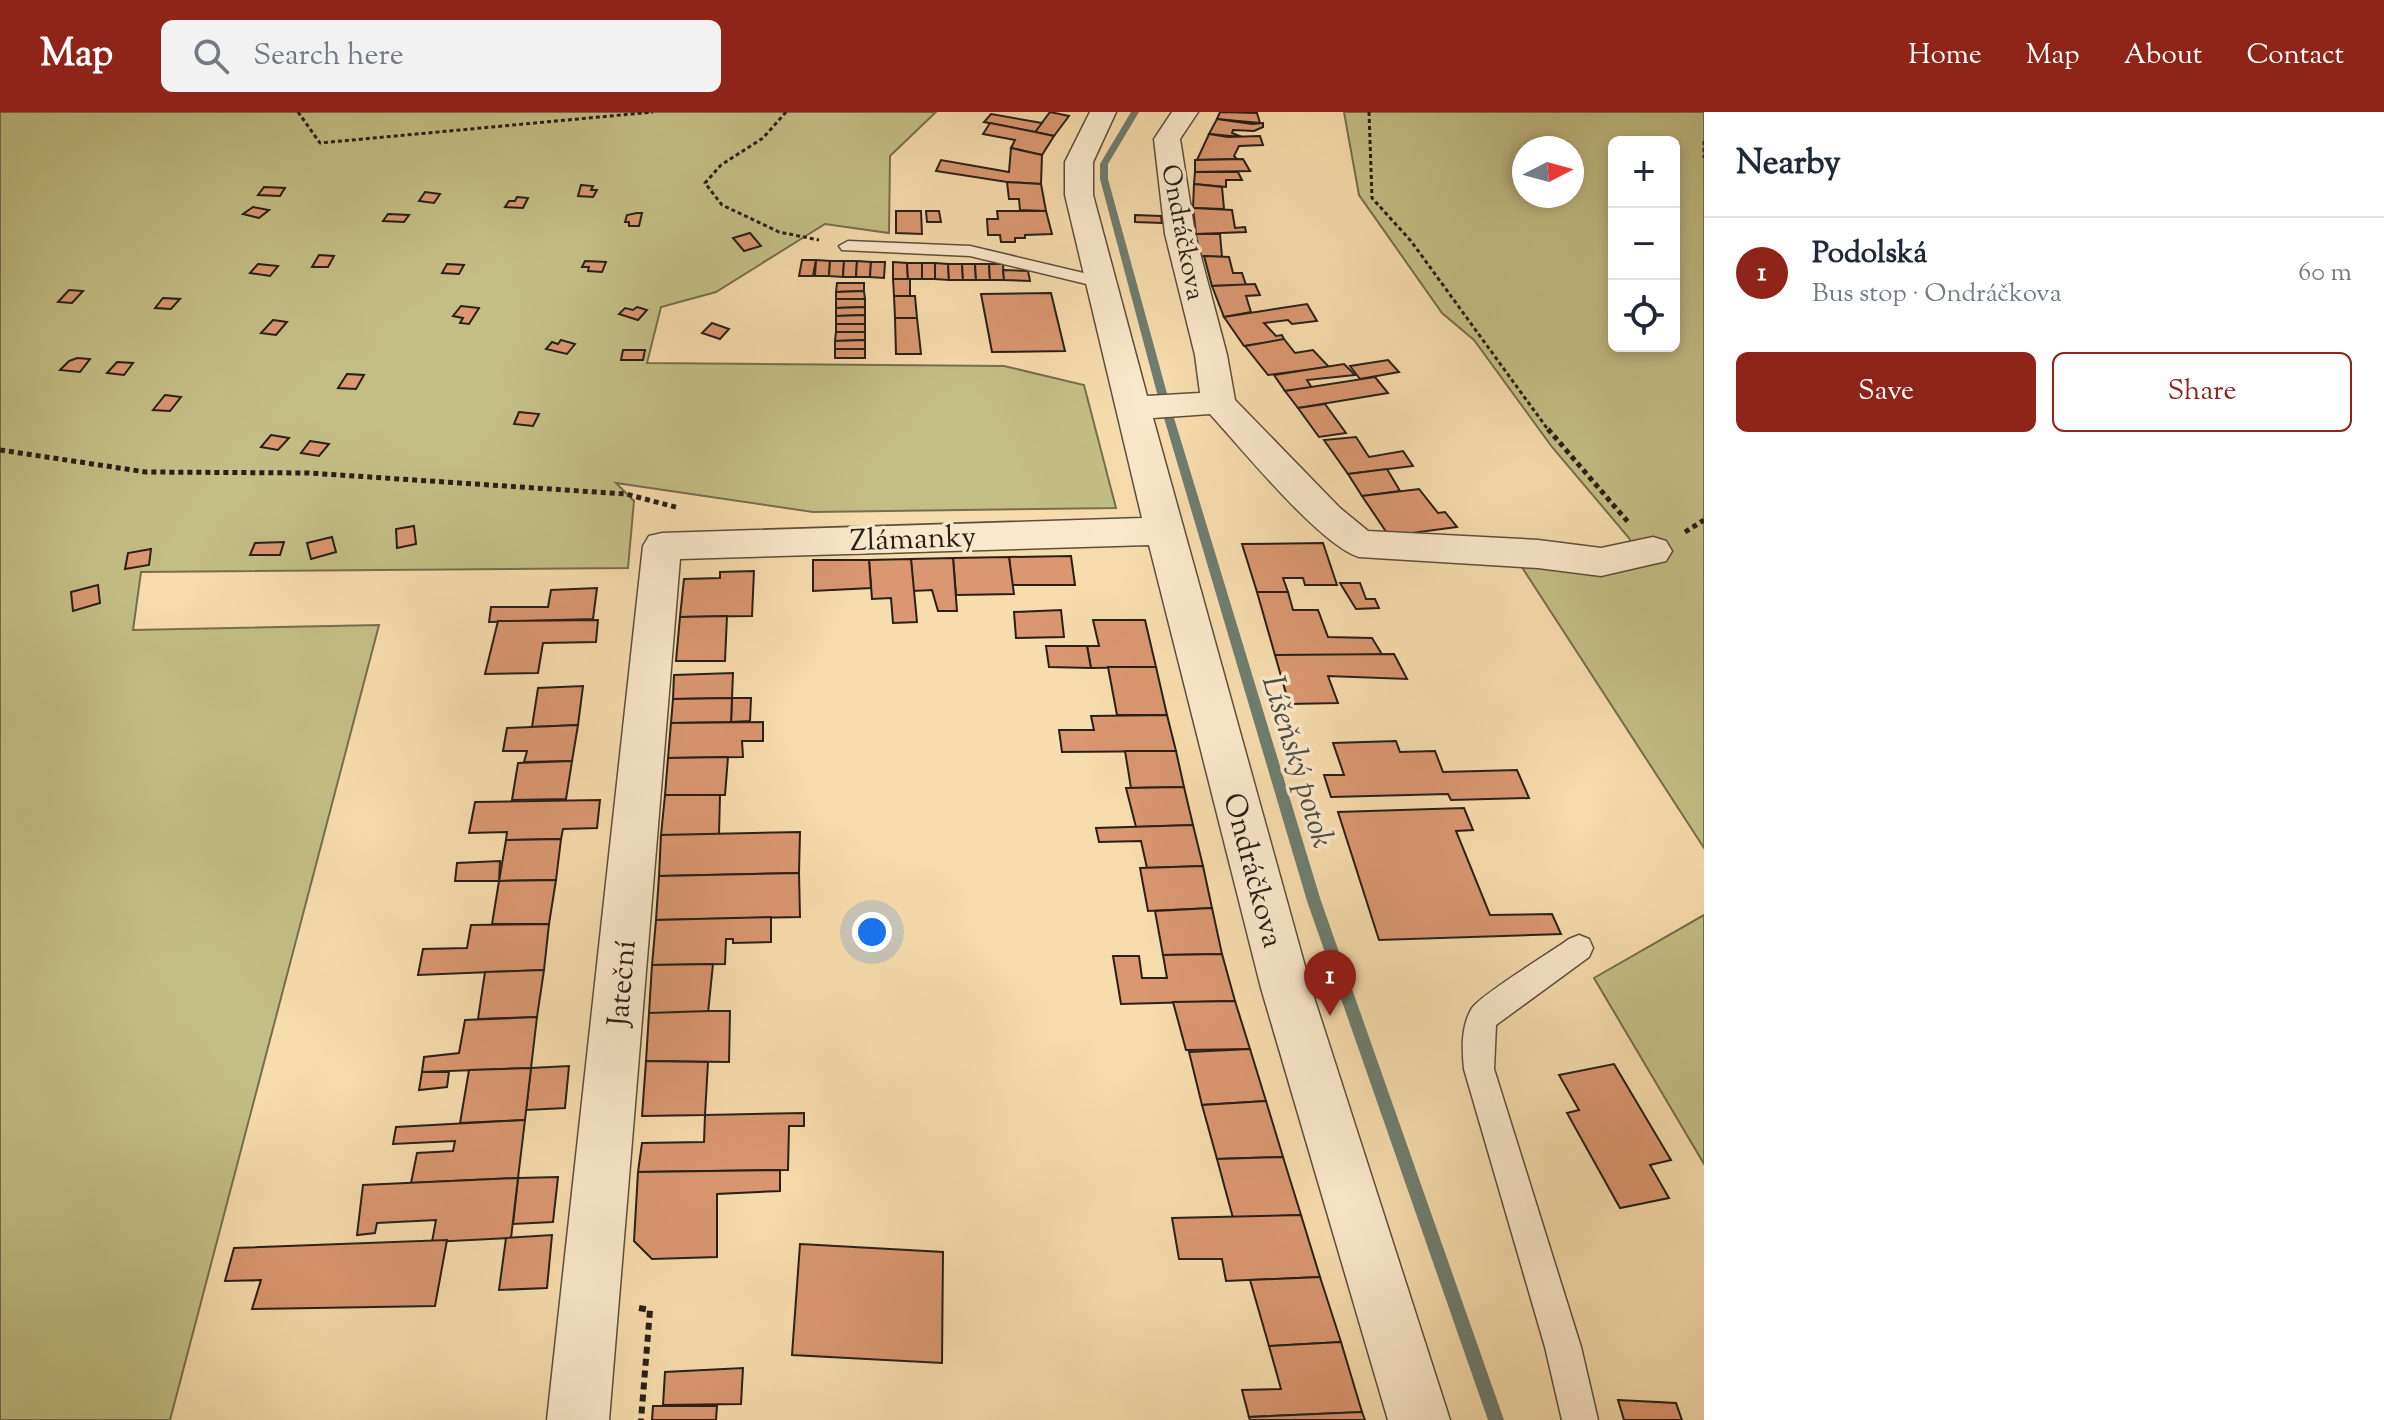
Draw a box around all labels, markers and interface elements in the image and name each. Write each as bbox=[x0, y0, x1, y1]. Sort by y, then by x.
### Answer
search box bbox=[161, 20, 721, 92]
text: Map bbox=[40, 29, 113, 83]
icon: search bbox=[189, 34, 233, 78]
text: Search here bbox=[253, 35, 404, 78]
text: Home bbox=[1908, 36, 1982, 76]
text: Map bbox=[2026, 36, 2080, 76]
text: About bbox=[2124, 36, 2202, 76]
text: Contact bbox=[2246, 36, 2344, 76]
north arrow bbox=[1512, 136, 1584, 208]
map controls bbox=[1608, 136, 1680, 352]
button: + bbox=[1608, 136, 1680, 208]
text: Nearby bbox=[1736, 140, 1841, 189]
street label: Ondráčkova bbox=[1150, 161, 1213, 303]
button: − bbox=[1608, 208, 1680, 280]
text: Podolská bbox=[1812, 233, 1927, 276]
text: 1 bbox=[1758, 255, 1766, 292]
text: 60 m bbox=[2298, 255, 2352, 292]
text: Bus stop · Ondráčkova bbox=[1812, 276, 2062, 313]
button: locate bbox=[1608, 280, 1680, 352]
button: Save bbox=[1736, 352, 2036, 432]
button: Share bbox=[2052, 352, 2352, 432]
street label: Zlámanky bbox=[849, 517, 977, 564]
water label: Líšeňský potok bbox=[1248, 670, 1344, 854]
street label: Ondráčkova bbox=[1210, 788, 1293, 953]
your location bbox=[852, 912, 892, 952]
street label: Jateční bbox=[598, 938, 649, 1030]
pin: 1 bbox=[1304, 950, 1356, 1016]

